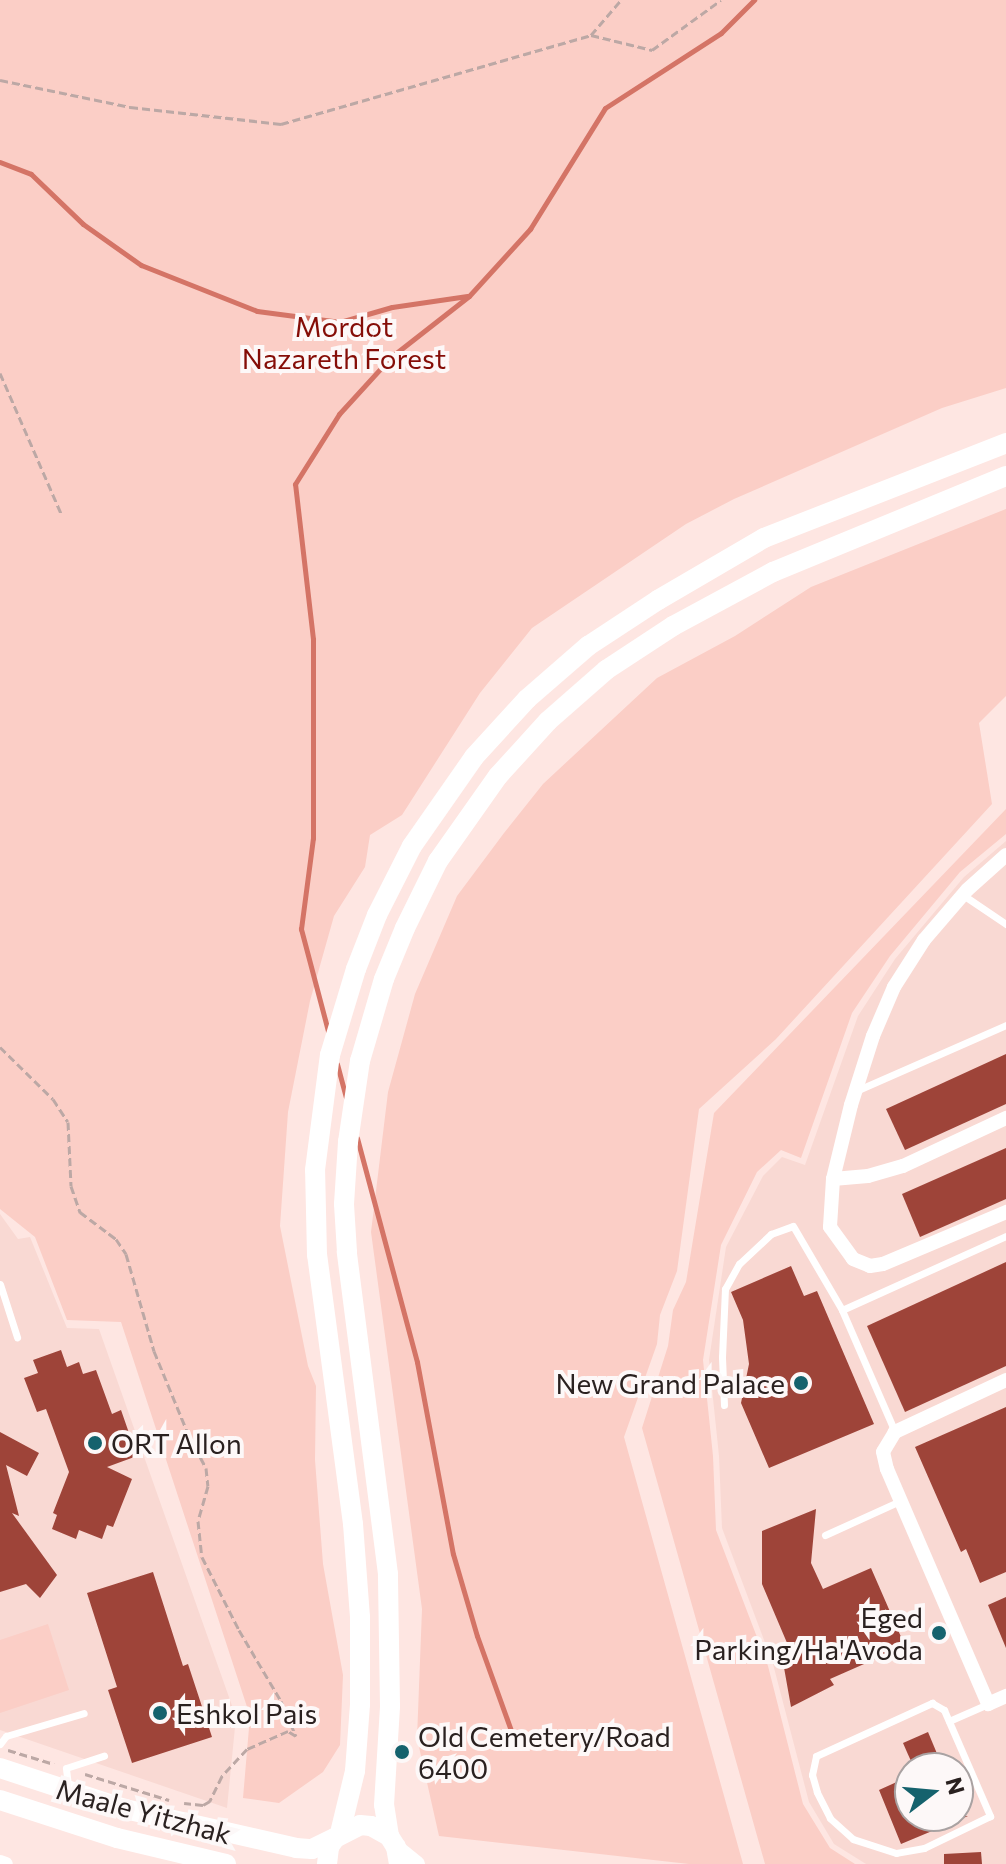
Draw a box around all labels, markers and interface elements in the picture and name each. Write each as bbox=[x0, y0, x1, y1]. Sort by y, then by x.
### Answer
park label: Mordot Nazareth Forest bbox=[242, 309, 446, 375]
place label: New Grand Palace bbox=[555, 1366, 785, 1400]
marker: New Grand Palace bbox=[792, 1374, 810, 1392]
place label: ORT Allon bbox=[111, 1426, 242, 1460]
marker: ORT Allon bbox=[86, 1434, 104, 1452]
place label: Eged Parking/Ha'Avoda bbox=[694, 1600, 923, 1666]
marker: Eged Parking/Ha'Avoda bbox=[930, 1624, 948, 1642]
place label: Eshkol Pais bbox=[176, 1696, 317, 1730]
marker: Eshkol Pais bbox=[151, 1704, 169, 1722]
place label: Old Cemetery/Road 6400 bbox=[418, 1719, 671, 1785]
marker: Old Cemetery/Road 6400 bbox=[393, 1743, 411, 1761]
north arrow bbox=[894, 1752, 974, 1832]
street label: Maale Yitzhak bbox=[53, 1772, 235, 1850]
text: N bbox=[940, 1774, 971, 1797]

